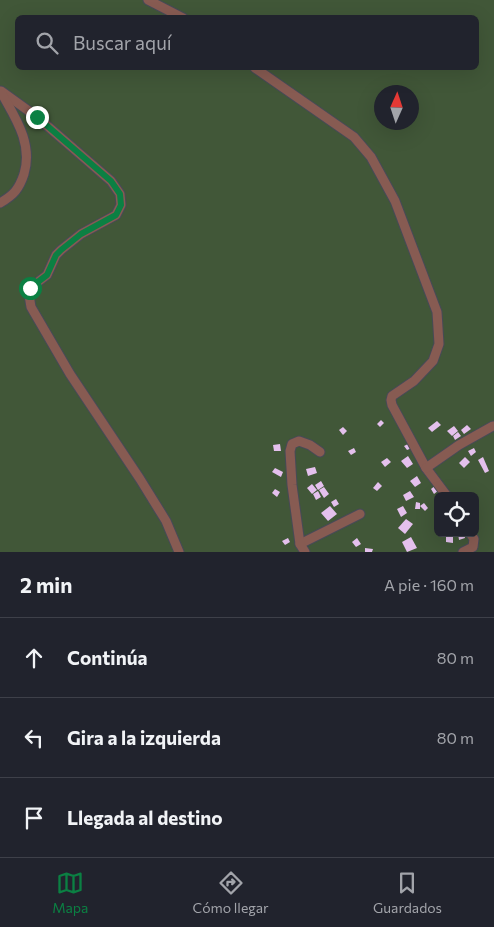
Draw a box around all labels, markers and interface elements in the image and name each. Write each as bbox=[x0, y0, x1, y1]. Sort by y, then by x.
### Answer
search box bbox=[15, 15, 479, 70]
icon: search bbox=[33, 29, 61, 57]
text: Buscar aquí bbox=[73, 31, 172, 54]
north arrow bbox=[374, 85, 419, 130]
route end bbox=[26, 106, 49, 129]
route start bbox=[19, 277, 42, 300]
map controls bbox=[434, 492, 479, 537]
button: locate bbox=[434, 492, 479, 537]
text: 2 min bbox=[20, 572, 72, 597]
text: A pie · 160 m bbox=[384, 575, 474, 594]
icon: ahead bbox=[20, 644, 48, 672]
text: Continúa bbox=[67, 646, 148, 669]
text: 80 m bbox=[437, 648, 474, 667]
icon: left bbox=[20, 724, 48, 752]
text: Gira a la izquierda bbox=[67, 726, 221, 749]
text: 80 m bbox=[437, 728, 474, 747]
icon: arrive bbox=[20, 804, 48, 832]
text: Llegada al destino bbox=[67, 806, 223, 829]
tab: Mapa bbox=[52, 869, 88, 916]
tab: Cómo llegar bbox=[193, 869, 269, 916]
tab: Guardados bbox=[373, 869, 442, 916]

